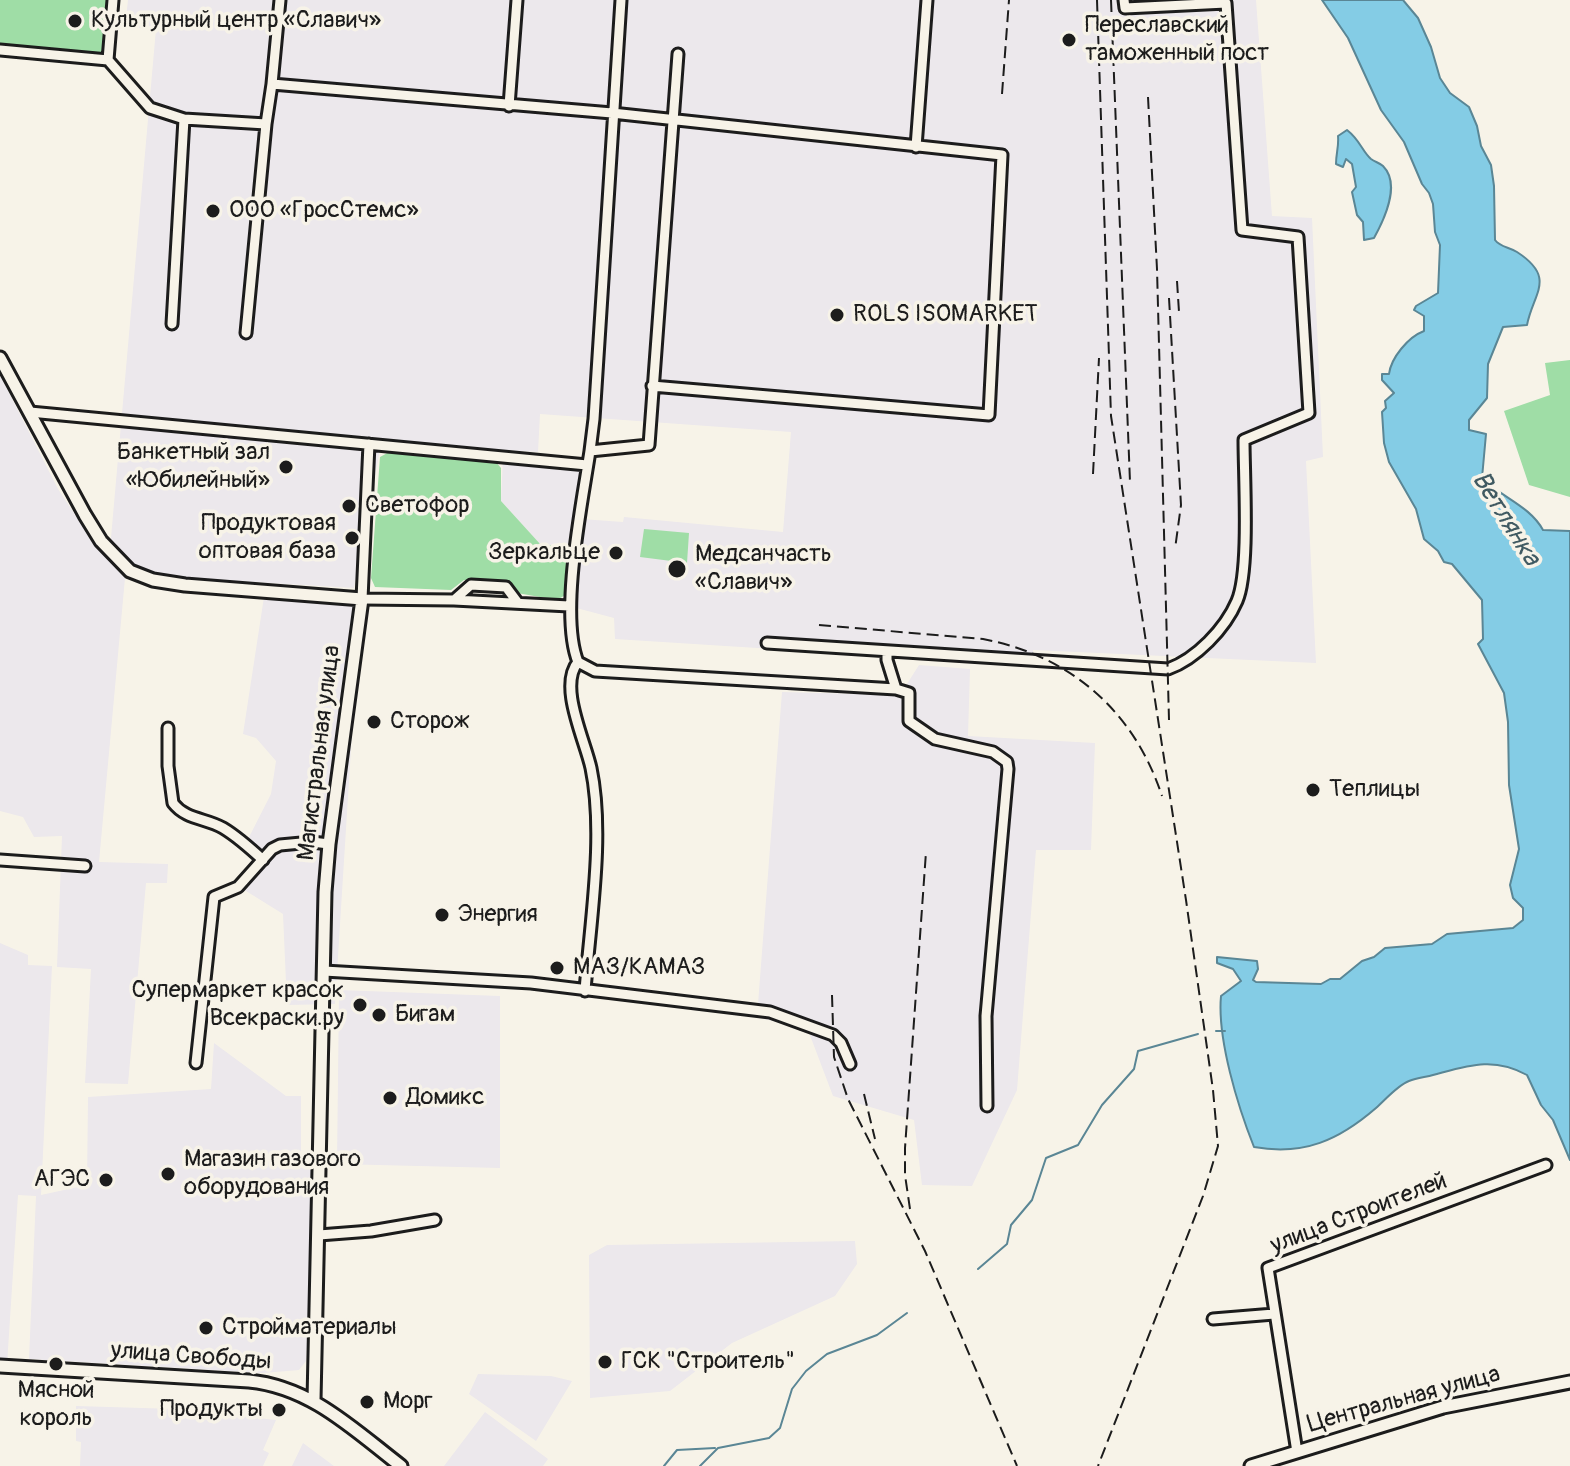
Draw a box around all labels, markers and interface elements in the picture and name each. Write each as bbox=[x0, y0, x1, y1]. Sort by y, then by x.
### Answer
place label: Культурный центр «Славич» bbox=[91, 7, 381, 35]
marker: Культурный центр «Славич» bbox=[66, 12, 84, 30]
place label: Переславский таможенный пост bbox=[1085, 12, 1269, 68]
marker: Переславский таможенный пост bbox=[1060, 31, 1078, 49]
place label: ООО «ГросСтемс» bbox=[229, 197, 419, 225]
marker: ООО «ГросСтемс» bbox=[204, 202, 222, 220]
place label: ROLS ISOMARKET bbox=[853, 301, 1038, 329]
marker: ROLS ISOMARKET bbox=[828, 306, 846, 324]
place label: Банкетный зал «Юбилейный» bbox=[117, 439, 270, 495]
marker: Банкетный зал «Юбилейный» bbox=[277, 458, 295, 476]
water label: Ветлянка bbox=[1464, 466, 1546, 572]
place label: Светофор bbox=[365, 492, 470, 520]
marker: Светофор bbox=[340, 497, 358, 515]
place label: Продуктовая оптовая база bbox=[199, 510, 336, 566]
marker: Продуктовая оптовая база bbox=[343, 529, 361, 547]
place label: Зеркальце bbox=[488, 539, 600, 567]
place label: Медсанчасть «Славич» bbox=[695, 541, 832, 597]
marker: Зеркальце bbox=[607, 544, 625, 562]
marker: Медсанчасть «Славич» bbox=[666, 558, 688, 580]
street label: Магистральная улица bbox=[293, 644, 347, 862]
place label: Сторож bbox=[390, 708, 469, 736]
marker: Сторож bbox=[365, 713, 383, 731]
place label: Теплицы bbox=[1329, 776, 1420, 804]
marker: Теплицы bbox=[1304, 781, 1322, 799]
place label: Энергия bbox=[458, 901, 538, 929]
marker: Энергия bbox=[433, 906, 451, 924]
place label: МАЗ/КАМАЗ bbox=[573, 954, 706, 982]
marker: МАЗ/КАМАЗ bbox=[548, 959, 566, 977]
place label: Супермаркет красок Всекраски.ру bbox=[131, 977, 344, 1033]
marker: Супермаркет красок Всекраски.ру bbox=[351, 996, 369, 1014]
place label: Бигам bbox=[395, 1001, 455, 1029]
marker: Бигам bbox=[370, 1006, 388, 1024]
place label: Домикс bbox=[406, 1084, 484, 1112]
marker: Домикс bbox=[381, 1089, 399, 1107]
place label: Магазин газового оборудования bbox=[184, 1146, 361, 1202]
marker: Магазин газового оборудования bbox=[159, 1165, 177, 1183]
place label: АГЭС bbox=[34, 1166, 90, 1194]
street label: улица Строителей bbox=[1267, 1167, 1451, 1261]
marker: АГЭС bbox=[97, 1171, 115, 1189]
place label: Стройматериалы bbox=[222, 1314, 397, 1342]
marker: Стройматериалы bbox=[197, 1319, 215, 1337]
street label: улица Свободы bbox=[110, 1337, 272, 1377]
place label: ГСК "Строитель" bbox=[621, 1348, 795, 1376]
marker: ГСК "Строитель" bbox=[596, 1353, 614, 1371]
marker: Мясной король bbox=[47, 1355, 65, 1373]
street label: Центральная улица bbox=[1304, 1360, 1504, 1440]
place label: Мясной король bbox=[17, 1377, 95, 1433]
place label: Морг bbox=[383, 1388, 433, 1416]
marker: Морг bbox=[358, 1393, 376, 1411]
place label: Продукты bbox=[160, 1396, 263, 1424]
marker: Продукты bbox=[270, 1401, 288, 1419]

